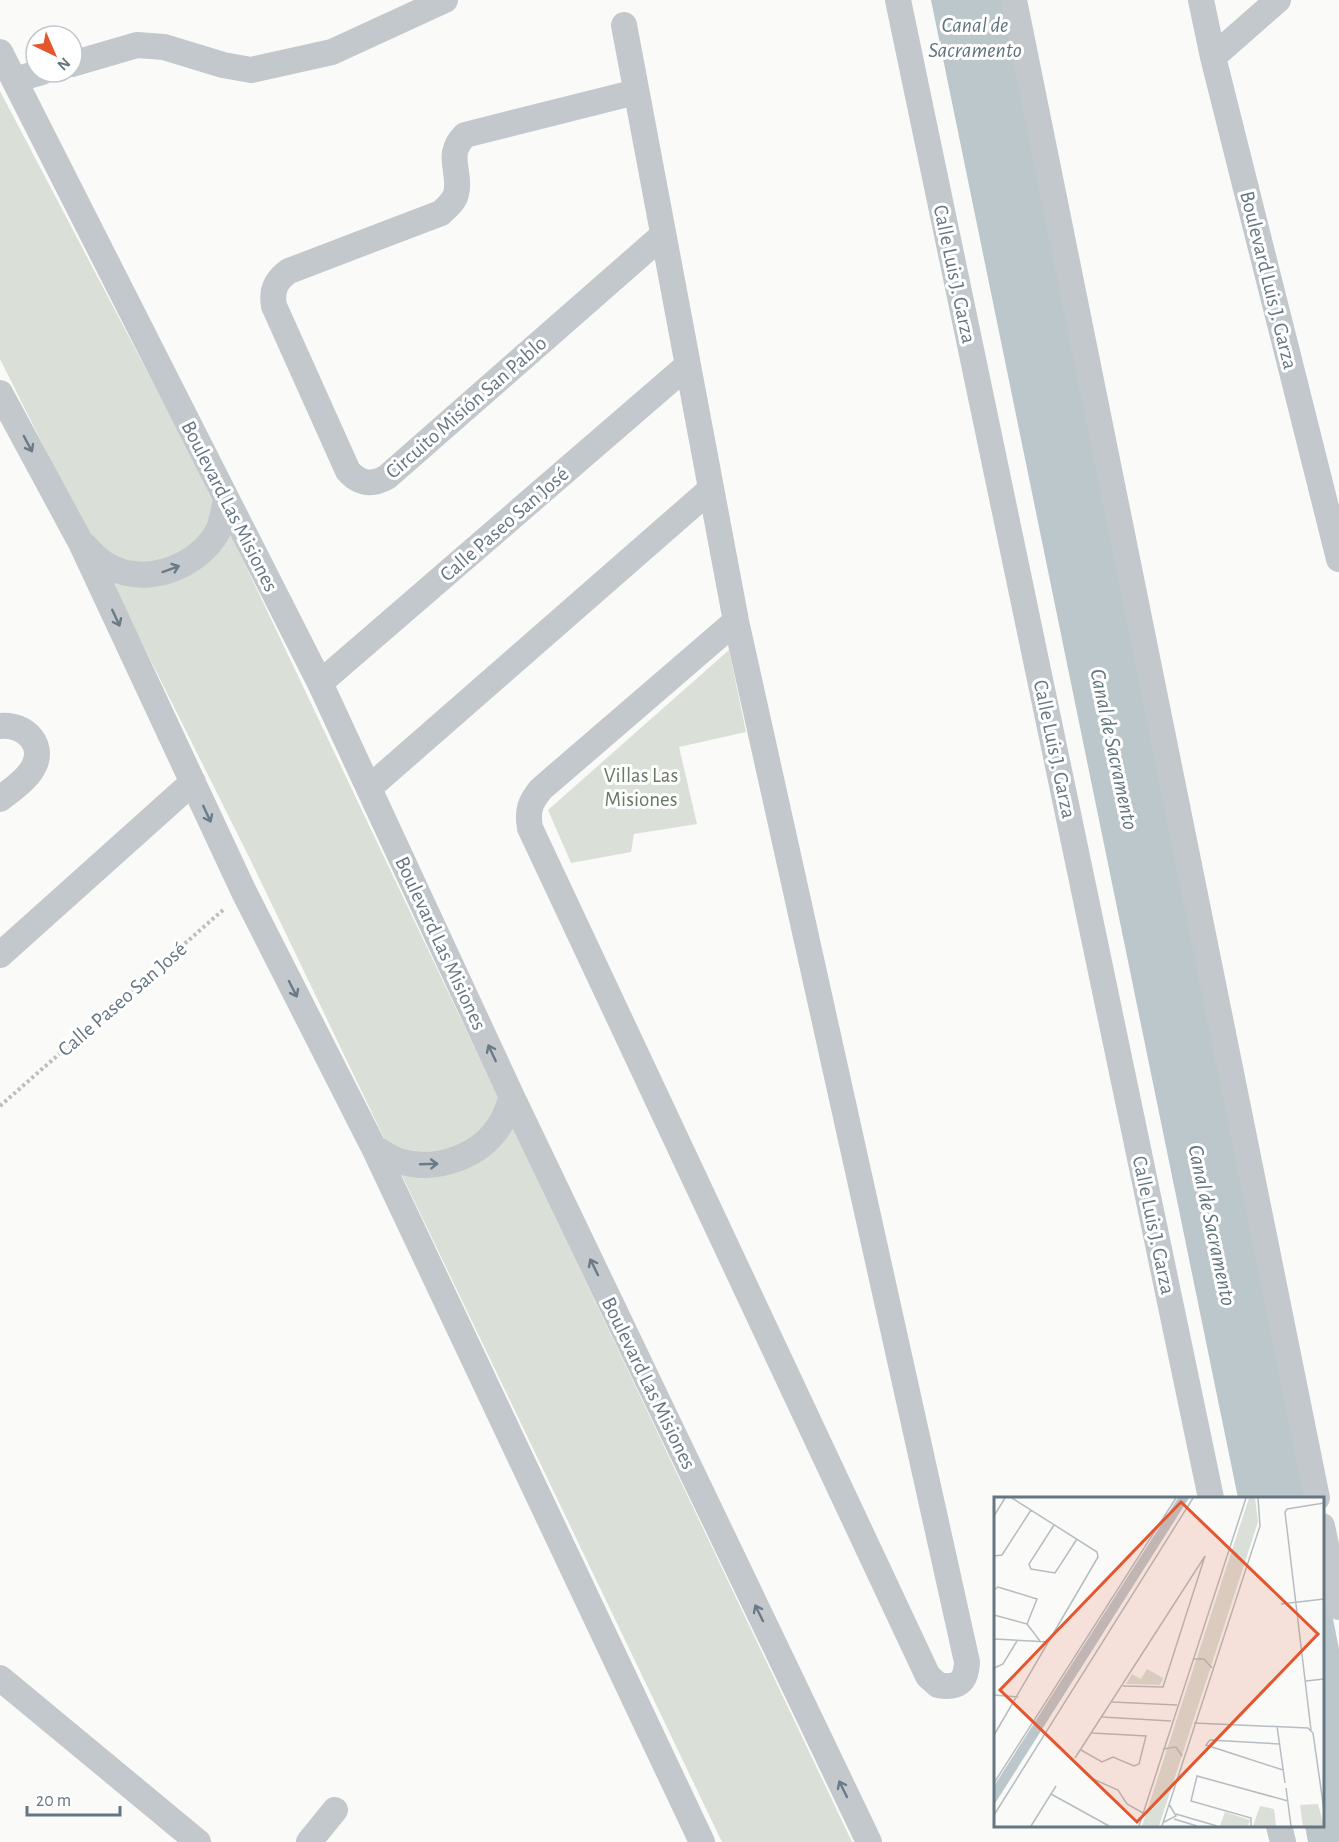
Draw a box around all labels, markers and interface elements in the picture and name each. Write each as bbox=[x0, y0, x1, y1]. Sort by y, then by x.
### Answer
water label: Canal de Sacramento bbox=[928, 14, 1022, 61]
north arrow bbox=[24, 24, 84, 84]
text: N bbox=[54, 54, 73, 74]
street label: Boulevard Luis J. Garza bbox=[1236, 189, 1301, 372]
street label: Calle Luis J. Garza bbox=[930, 203, 980, 346]
street label: Circuito Misión San Pablo bbox=[382, 332, 551, 483]
street label: Boulevard Las Misiones bbox=[177, 417, 282, 595]
one-way arrow bbox=[22, 435, 34, 452]
street label: Calle Paseo San José bbox=[436, 463, 573, 586]
one-way arrow bbox=[161, 562, 180, 573]
one-way arrow bbox=[111, 608, 122, 626]
water label: Canal de Sacramento bbox=[1086, 667, 1142, 832]
street label: Calle Luis J. Garza bbox=[1030, 678, 1080, 821]
park label: Villas Las Misiones bbox=[604, 765, 678, 810]
one-way arrow bbox=[202, 804, 214, 822]
street label: Boulevard Las Misiones bbox=[391, 853, 490, 1033]
street label: Calle Paseo San José bbox=[54, 938, 191, 1061]
one-way arrow bbox=[287, 980, 299, 997]
one-way arrow bbox=[485, 1044, 497, 1062]
water label: Canal de Sacramento bbox=[1184, 1143, 1240, 1308]
street label: Calle Luis J. Garza bbox=[1129, 1154, 1179, 1297]
one-way arrow bbox=[418, 1158, 438, 1169]
one-way arrow bbox=[587, 1258, 599, 1276]
street label: Boulevard Las Misiones bbox=[598, 1294, 699, 1473]
inset map bbox=[994, 1497, 1324, 1827]
one-way arrow bbox=[753, 1605, 765, 1623]
scale bar bbox=[27, 1779, 120, 1817]
one-way arrow bbox=[837, 1781, 849, 1799]
text: 20 m bbox=[36, 1792, 71, 1810]

